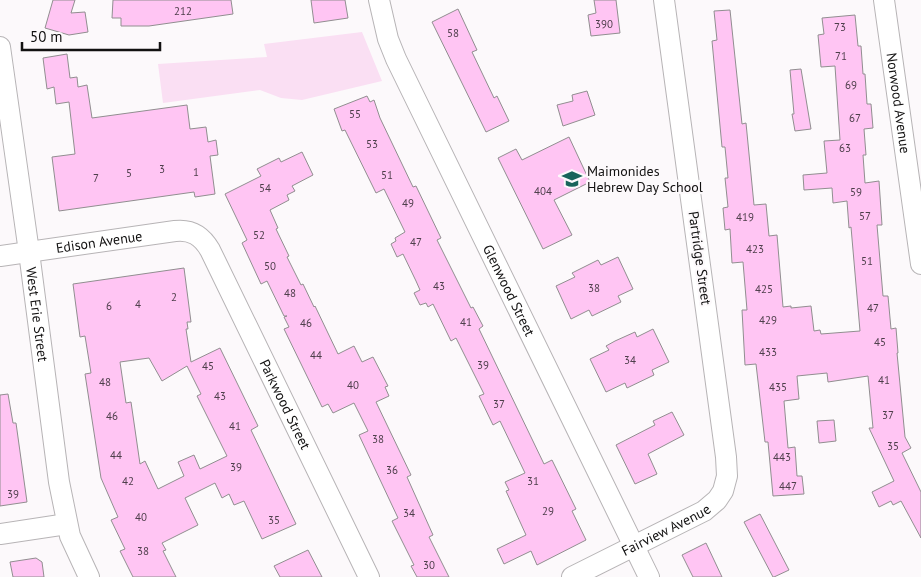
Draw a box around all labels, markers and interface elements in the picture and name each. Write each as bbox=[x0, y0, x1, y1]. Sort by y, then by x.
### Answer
house number: 212 bbox=[174, 4, 192, 18]
house number: 390 bbox=[595, 17, 613, 31]
scale bar bbox=[22, 20, 160, 52]
house number: 73 bbox=[834, 20, 846, 34]
house number: 58 bbox=[447, 26, 459, 40]
text: 50 m bbox=[30, 27, 63, 46]
house number: 71 bbox=[835, 49, 847, 63]
street label: Norwood Avenue bbox=[882, 51, 914, 155]
house number: 69 bbox=[845, 78, 857, 92]
house number: 55 bbox=[349, 107, 361, 121]
house number: 67 bbox=[849, 111, 861, 125]
house number: 53 bbox=[366, 137, 378, 151]
house number: 63 bbox=[839, 141, 851, 155]
house number: 3 bbox=[159, 162, 165, 176]
place label: Maimonides Hebrew Day School bbox=[587, 162, 703, 196]
house number: 1 bbox=[193, 165, 199, 179]
house number: 5 bbox=[126, 166, 132, 180]
house number: 51 bbox=[381, 168, 393, 182]
school or university icon: Maimonides Hebrew Day School bbox=[561, 168, 583, 190]
house number: 7 bbox=[93, 171, 99, 185]
house number: 54 bbox=[259, 181, 271, 195]
house number: 404 bbox=[534, 184, 552, 198]
house number: 59 bbox=[850, 185, 862, 199]
house number: 49 bbox=[402, 196, 414, 210]
house number: 57 bbox=[859, 209, 871, 223]
street label: Partridge Street bbox=[685, 210, 716, 306]
house number: 419 bbox=[736, 210, 754, 224]
street label: Edison Avenue bbox=[55, 227, 143, 257]
house number: 52 bbox=[253, 228, 265, 242]
house number: 47 bbox=[410, 235, 422, 249]
street label: Glenwood Street bbox=[479, 242, 539, 339]
house number: 423 bbox=[746, 242, 764, 256]
house number: 51 bbox=[861, 254, 873, 268]
house number: 50 bbox=[264, 259, 276, 273]
street label: West Erie Street bbox=[22, 266, 52, 363]
house number: 43 bbox=[433, 279, 445, 293]
house number: 38 bbox=[588, 281, 600, 295]
house number: 425 bbox=[755, 282, 773, 296]
house number: 48 bbox=[284, 286, 296, 300]
house number: 2 bbox=[171, 290, 177, 304]
house number: 4 bbox=[135, 297, 141, 311]
house number: 6 bbox=[106, 299, 112, 313]
house number: 47 bbox=[867, 301, 879, 315]
house number: 429 bbox=[759, 313, 777, 327]
house number: 41 bbox=[460, 315, 472, 329]
house number: 46 bbox=[300, 316, 312, 330]
house number: 45 bbox=[874, 335, 886, 349]
house number: 433 bbox=[759, 345, 777, 359]
house number: 44 bbox=[310, 348, 322, 362]
house number: 34 bbox=[624, 353, 636, 367]
street label: Parkwood Street bbox=[256, 356, 315, 453]
house number: 39 bbox=[477, 358, 489, 372]
house number: 45 bbox=[202, 359, 214, 373]
house number: 41 bbox=[878, 373, 890, 387]
house number: 48 bbox=[99, 375, 111, 389]
house number: 40 bbox=[347, 378, 359, 392]
house number: 435 bbox=[769, 380, 787, 394]
house number: 43 bbox=[214, 389, 226, 403]
house number: 37 bbox=[493, 397, 505, 411]
house number: 37 bbox=[882, 408, 894, 422]
house number: 46 bbox=[106, 409, 118, 423]
house number: 41 bbox=[229, 419, 241, 433]
house number: 38 bbox=[372, 432, 384, 446]
house number: 35 bbox=[887, 439, 899, 453]
house number: 44 bbox=[110, 448, 122, 462]
house number: 443 bbox=[773, 450, 791, 464]
house number: 39 bbox=[230, 460, 242, 474]
house number: 36 bbox=[386, 463, 398, 477]
house number: 42 bbox=[122, 474, 134, 488]
house number: 31 bbox=[527, 474, 539, 488]
house number: 447 bbox=[779, 479, 797, 493]
house number: 39 bbox=[7, 487, 19, 501]
street label: Fairview Avenue bbox=[618, 500, 714, 560]
house number: 29 bbox=[542, 504, 554, 518]
house number: 34 bbox=[403, 506, 415, 520]
house number: 40 bbox=[135, 510, 147, 524]
house number: 35 bbox=[268, 513, 280, 527]
house number: 38 bbox=[137, 544, 149, 558]
house number: 30 bbox=[423, 558, 435, 572]

